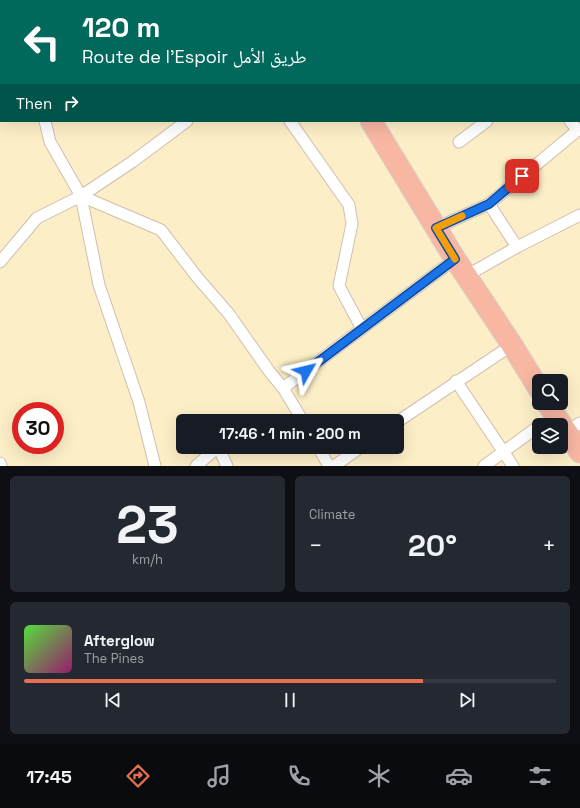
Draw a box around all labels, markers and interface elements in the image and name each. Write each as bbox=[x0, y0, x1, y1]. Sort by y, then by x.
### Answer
text: 120 m bbox=[82, 9, 160, 45]
icon: left bbox=[16, 16, 68, 68]
text: Route de l’Espoir طريق الأمل bbox=[82, 45, 307, 68]
icon: right bbox=[60, 92, 82, 114]
text: Then bbox=[16, 94, 52, 113]
pin bbox=[505, 159, 539, 193]
icon: arrive bbox=[511, 165, 533, 187]
position arrow bbox=[285, 350, 327, 392]
map controls bbox=[532, 374, 568, 454]
button: search bbox=[532, 374, 568, 410]
speed limit sign: 30 bbox=[12, 402, 64, 454]
button: layers bbox=[532, 418, 568, 454]
text: 17:46 · 1 min · 200 m bbox=[219, 424, 361, 443]
text: 23 bbox=[116, 492, 179, 558]
text: Climate bbox=[309, 506, 355, 523]
text: 20° bbox=[408, 526, 457, 565]
text: − bbox=[309, 531, 323, 559]
text: + bbox=[542, 531, 556, 559]
text: km/h bbox=[132, 551, 163, 568]
text: Afterglow bbox=[84, 631, 155, 650]
text: The Pines bbox=[84, 650, 144, 667]
icon: previous bbox=[102, 689, 124, 711]
icon: pause bbox=[279, 689, 301, 711]
icon: next bbox=[456, 689, 478, 711]
icon: directions bbox=[124, 762, 152, 790]
icon: music bbox=[205, 762, 233, 790]
icon: phone bbox=[285, 762, 313, 790]
icon: climate bbox=[365, 762, 393, 790]
icon: car bbox=[445, 762, 473, 790]
icon: filters bbox=[526, 762, 554, 790]
text: 17:45 bbox=[26, 765, 72, 788]

